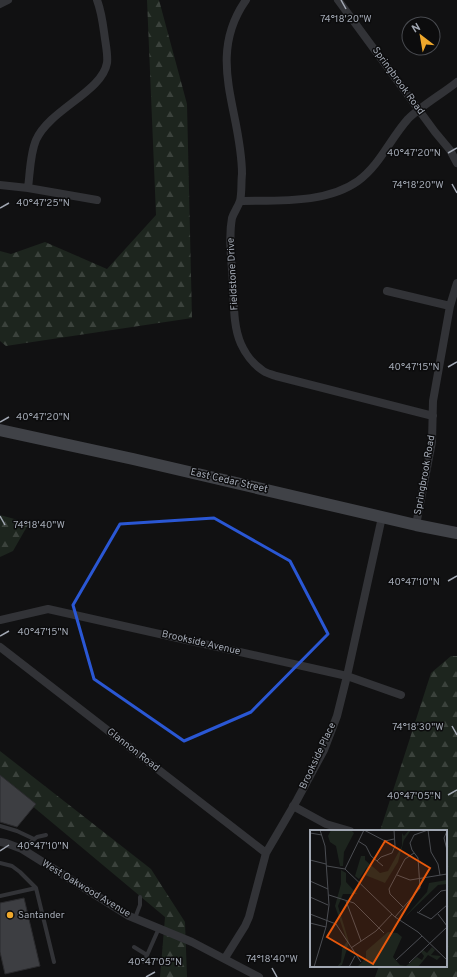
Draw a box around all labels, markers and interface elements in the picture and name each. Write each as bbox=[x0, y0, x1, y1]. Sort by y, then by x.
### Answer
text: 74°18'20"W bbox=[320, 13, 372, 26]
north arrow bbox=[401, 16, 441, 56]
text: N bbox=[409, 20, 423, 36]
street label: Springbrook Road bbox=[369, 45, 427, 117]
text: 40°47'20"N bbox=[387, 147, 441, 160]
text: 74°18'20"W bbox=[392, 179, 444, 192]
text: 40°47'25"N bbox=[16, 197, 70, 210]
street label: Fieldstone Drive bbox=[225, 237, 241, 311]
text: 40°47'15"N bbox=[388, 361, 440, 374]
text: 40°47'20"N bbox=[16, 411, 70, 424]
street label: Springbrook Road bbox=[412, 434, 438, 516]
street label: East Cedar Street bbox=[189, 466, 269, 496]
text: 74°18'40"W bbox=[13, 519, 65, 532]
text: 40°47'10"N bbox=[388, 576, 440, 589]
text: 40°47'15"N bbox=[17, 626, 69, 639]
street label: Brookside Avenue bbox=[160, 628, 242, 658]
street label: Brookside Place bbox=[297, 721, 339, 791]
text: 74°18'30"W bbox=[392, 721, 444, 734]
street label: Glannon Road bbox=[104, 725, 162, 775]
text: 40°47'05"N bbox=[387, 790, 441, 803]
inset map bbox=[310, 830, 447, 967]
text: 40°47'10"N bbox=[17, 840, 69, 853]
street label: West Oakwood Avenue bbox=[39, 857, 133, 921]
place label: Santander bbox=[18, 909, 65, 922]
marker: Santander bbox=[5, 910, 15, 920]
text: 74°18'40"W bbox=[246, 953, 298, 966]
text: 40°47'05"N bbox=[128, 956, 182, 969]

